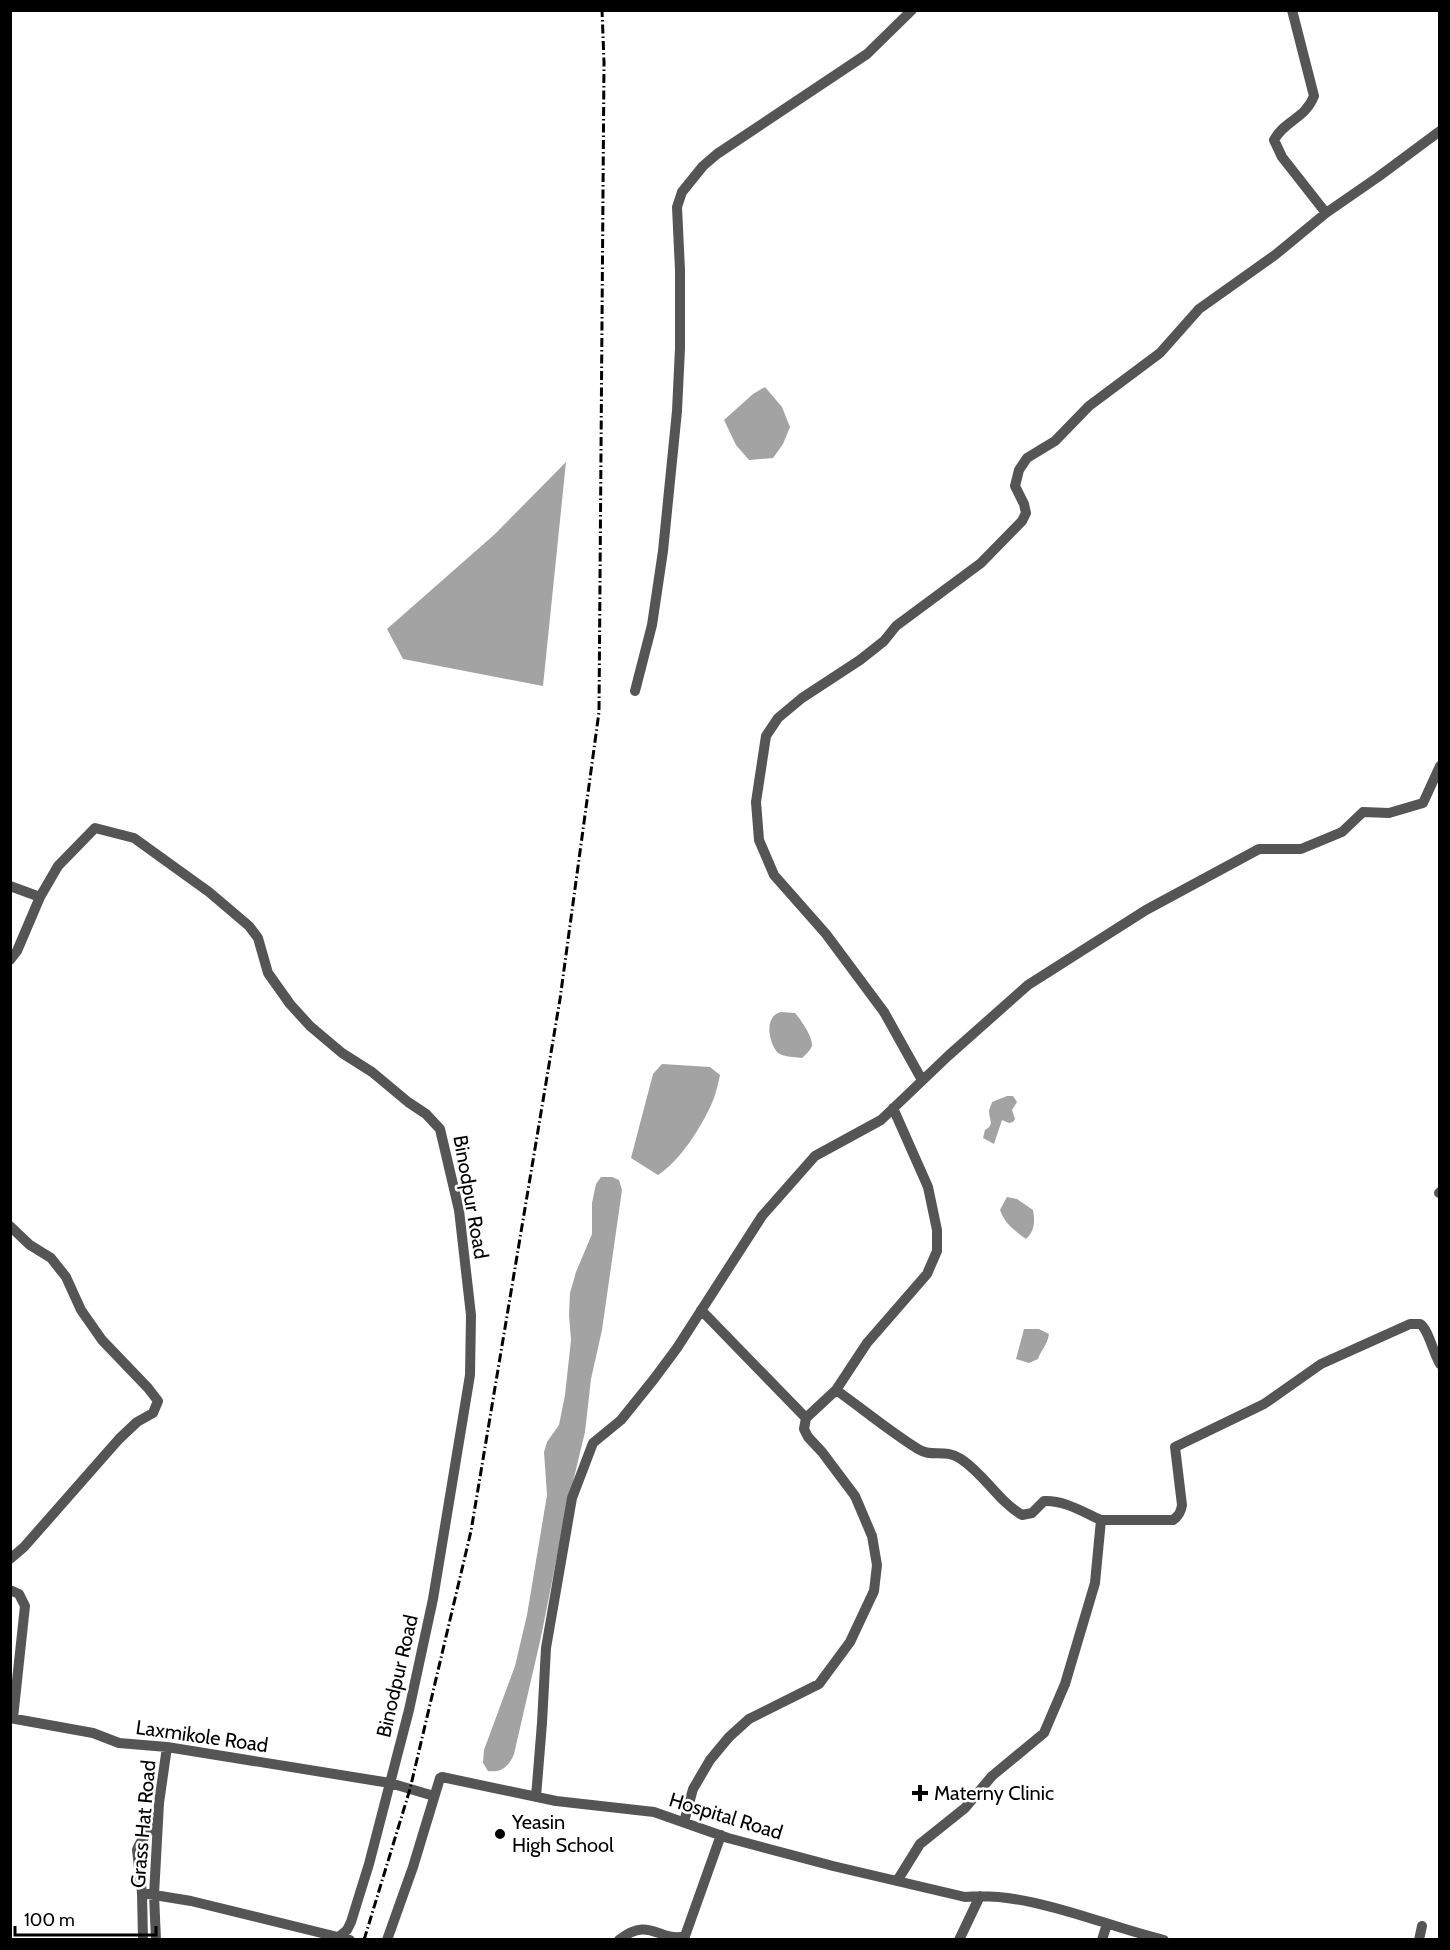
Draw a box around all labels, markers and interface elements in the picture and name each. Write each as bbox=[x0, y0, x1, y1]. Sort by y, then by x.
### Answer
street label: Binodpur Road bbox=[448, 1133, 494, 1261]
street label: Binodpur Road bbox=[371, 1612, 423, 1740]
street label: Laxmikole Road bbox=[134, 1715, 270, 1757]
street label: Grass Hat Road bbox=[125, 1759, 161, 1889]
place label: Materny Clinic bbox=[934, 1781, 1054, 1805]
marker: Materny Clinic bbox=[911, 1784, 929, 1802]
street label: Hospital Road bbox=[666, 1787, 786, 1845]
place label: Yeasin High School bbox=[511, 1810, 614, 1857]
marker: Yeasin High School bbox=[493, 1827, 507, 1841]
scale bar bbox=[15, 1899, 156, 1937]
text: 100 m bbox=[24, 1909, 75, 1931]

